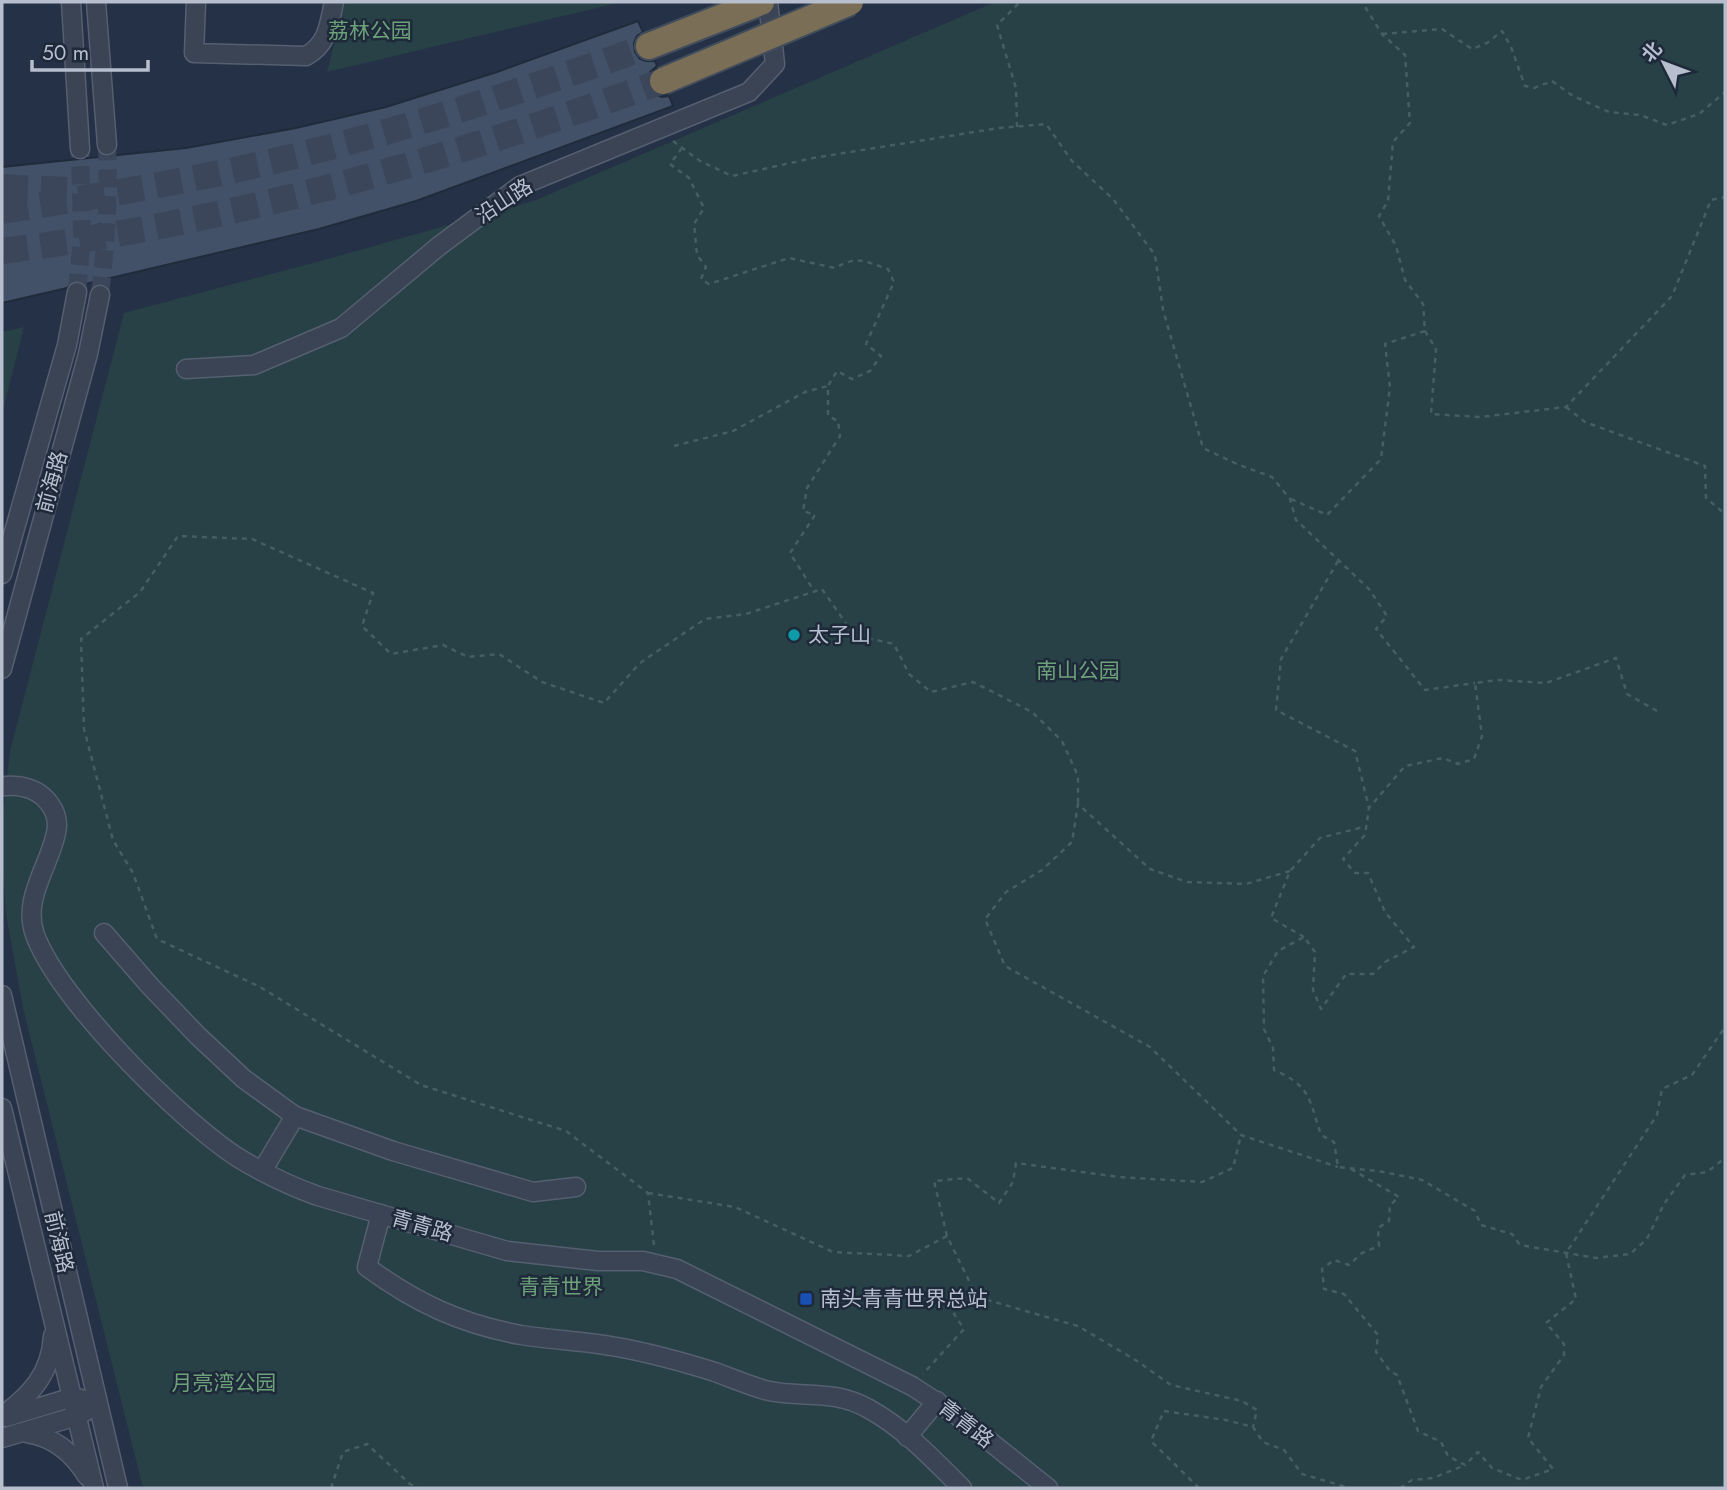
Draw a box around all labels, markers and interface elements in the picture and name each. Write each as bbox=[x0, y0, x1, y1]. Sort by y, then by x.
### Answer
park label: 荔林公园 bbox=[328, 16, 412, 46]
scale bar bbox=[32, 28, 147, 72]
north arrow bbox=[1629, 28, 1699, 98]
text: 北 bbox=[1635, 36, 1668, 68]
text: 50 m bbox=[42, 38, 89, 68]
street label: 沿山路 bbox=[469, 171, 539, 231]
street label: 前海路 bbox=[29, 448, 75, 516]
place label: 太子山 bbox=[808, 620, 871, 650]
marker: 太子山 bbox=[786, 627, 802, 643]
park label: 南山公园 bbox=[1036, 656, 1120, 686]
street label: 青青路 bbox=[388, 1203, 456, 1249]
street label: 前海路 bbox=[37, 1208, 81, 1276]
park label: 青青世界 bbox=[519, 1272, 603, 1302]
place label: 南头青青世界总站 bbox=[820, 1284, 988, 1314]
marker: 南头青青世界总站 bbox=[798, 1291, 814, 1307]
park label: 月亮湾公园 bbox=[172, 1368, 277, 1398]
street label: 青青路 bbox=[932, 1393, 1000, 1455]

